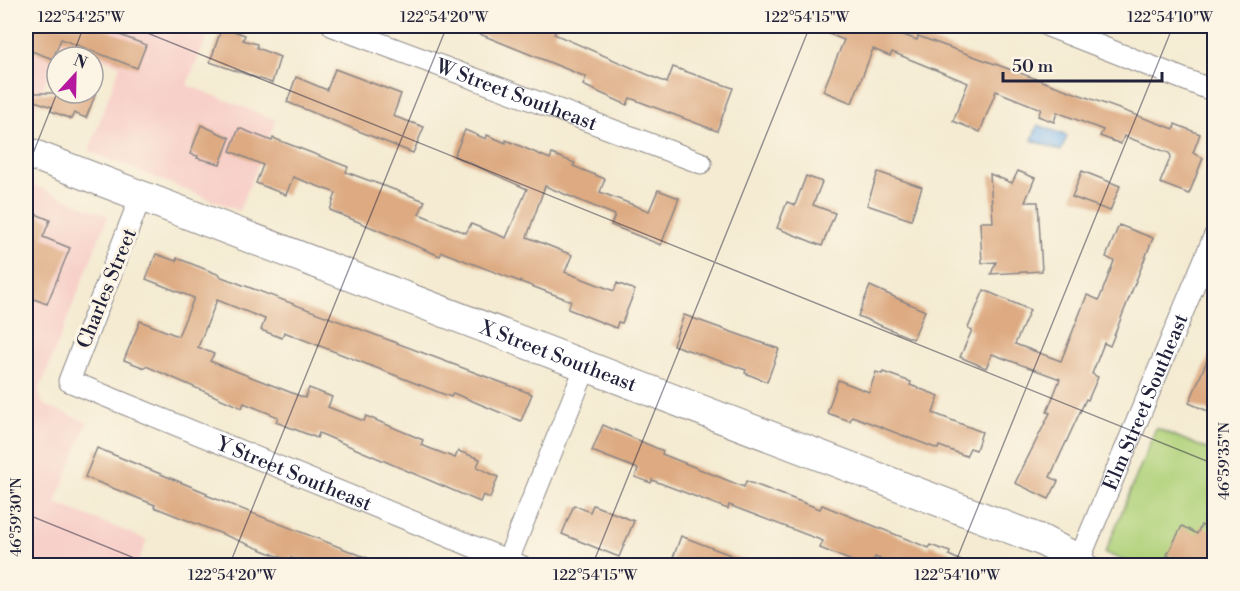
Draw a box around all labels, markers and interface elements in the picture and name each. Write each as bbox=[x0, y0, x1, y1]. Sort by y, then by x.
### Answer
text: 122°54'25"W bbox=[38, 8, 125, 27]
text: 122°54'20"W bbox=[400, 8, 488, 27]
text: 122°54'15"W bbox=[765, 8, 850, 27]
text: 122°54'10"W bbox=[1127, 8, 1213, 27]
north arrow bbox=[45, 45, 105, 105]
scale bar bbox=[1003, 45, 1162, 83]
text: N bbox=[71, 50, 90, 74]
street label: W Street Southeast bbox=[431, 54, 600, 137]
text: 50 m bbox=[1012, 55, 1054, 78]
street label: Charles Street bbox=[72, 225, 143, 352]
street label: Elm Street Southeast bbox=[1098, 310, 1195, 495]
street label: X Street Southeast bbox=[475, 315, 640, 398]
text: 46°59'35"N bbox=[1215, 422, 1234, 500]
street label: Y Street Southeast bbox=[212, 431, 375, 518]
text: 46°59'30"N bbox=[7, 477, 26, 557]
text: 122°54'20"W bbox=[188, 566, 276, 585]
text: 122°54'15"W bbox=[553, 566, 638, 585]
text: 122°54'10"W bbox=[914, 566, 1000, 585]

